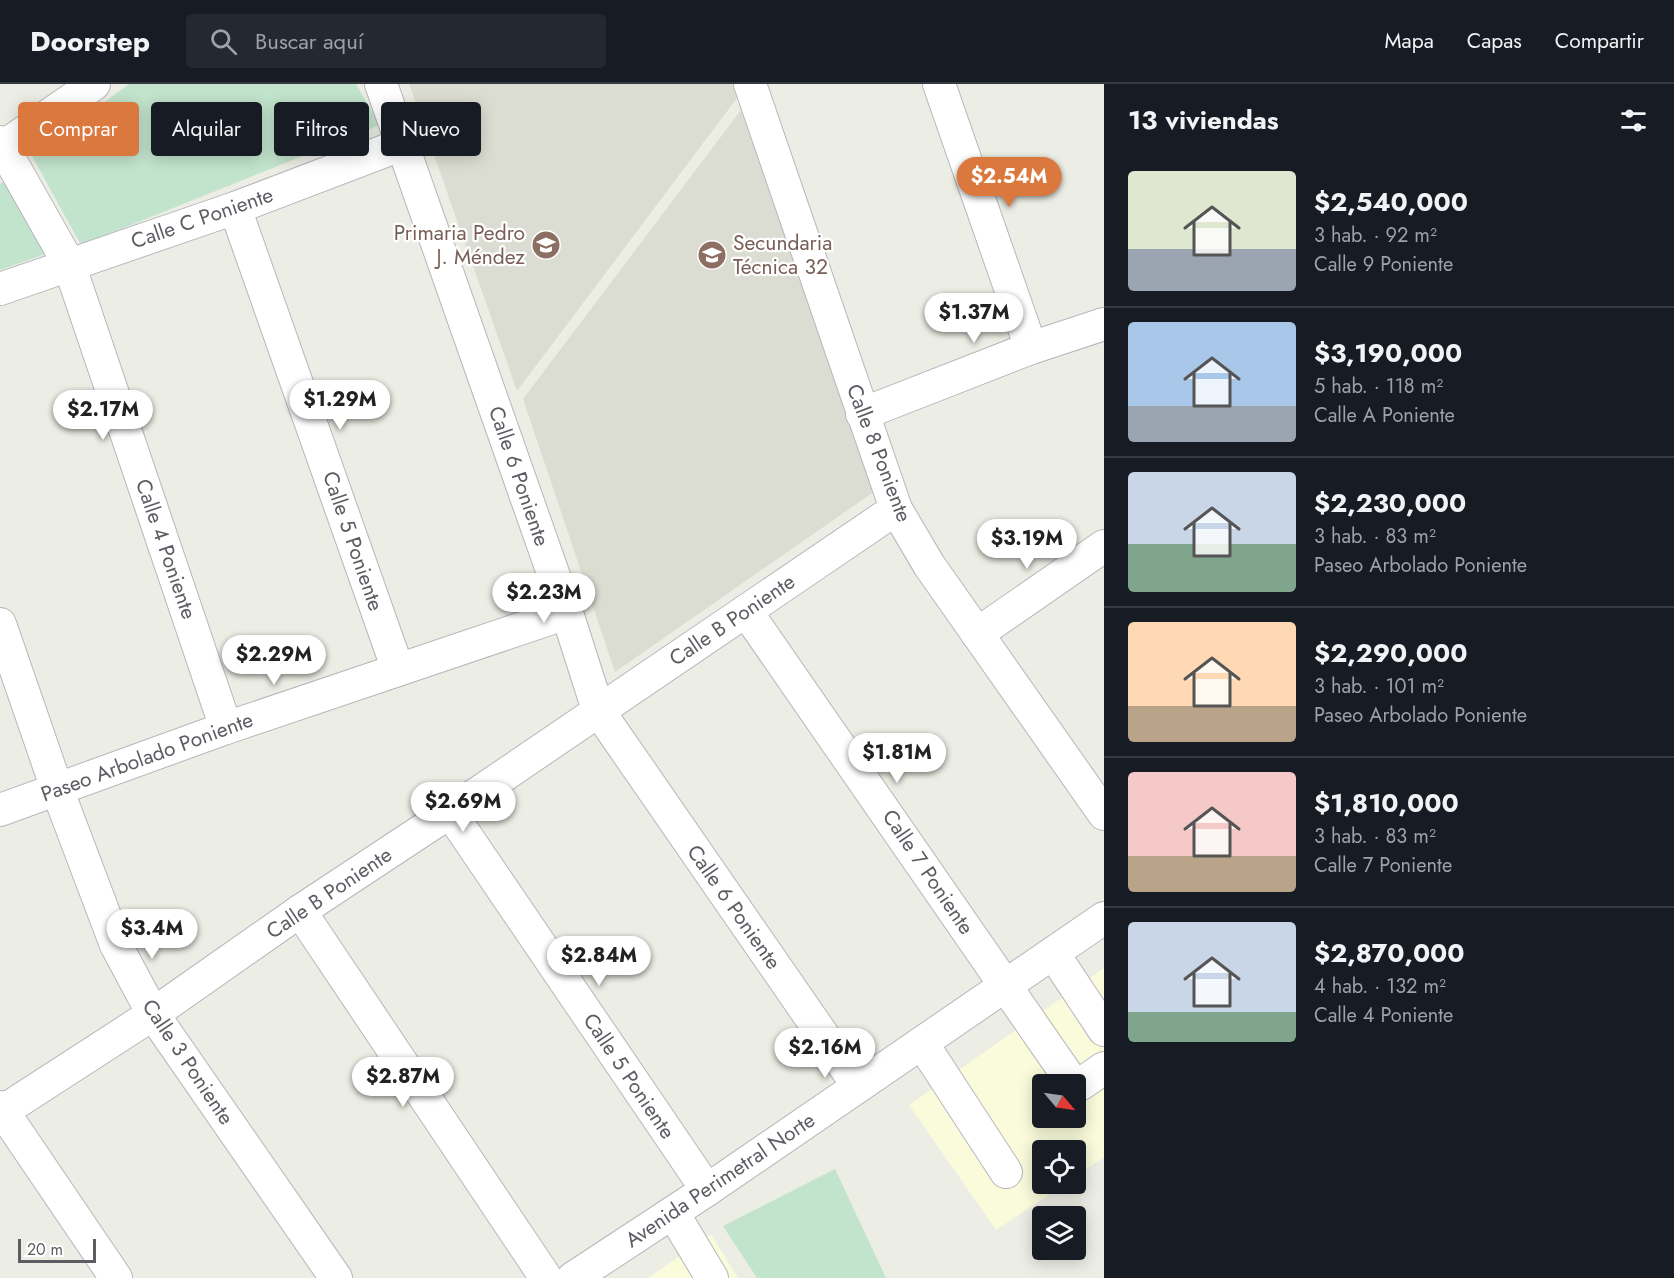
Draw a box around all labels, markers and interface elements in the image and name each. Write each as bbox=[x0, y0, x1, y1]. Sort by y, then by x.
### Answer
search box bbox=[186, 14, 606, 68]
text: Doorstep bbox=[30, 21, 150, 62]
icon: search bbox=[207, 25, 240, 58]
text: Buscar aquí bbox=[255, 25, 363, 57]
text: Mapa bbox=[1385, 26, 1434, 56]
text: Capas bbox=[1467, 26, 1522, 56]
text: Compartir bbox=[1555, 26, 1644, 56]
text: 13 viviendas bbox=[1128, 101, 1279, 139]
chip: Comprar bbox=[18, 102, 139, 156]
chip: Alquilar bbox=[151, 102, 262, 156]
chip: Filtros bbox=[274, 102, 369, 156]
chip: Nuevo bbox=[381, 102, 481, 156]
icon: filters bbox=[1617, 104, 1650, 137]
pin: $2.54M bbox=[960, 157, 1058, 208]
text: $2.54M bbox=[971, 162, 1047, 191]
street label: Calle C Poniente bbox=[127, 180, 277, 256]
text: $2,540,000 bbox=[1314, 183, 1468, 221]
icon: home bbox=[1176, 195, 1248, 267]
place label: Primaria Pedro J. Méndez bbox=[394, 218, 525, 272]
text: 3 hab. · 92 m² bbox=[1314, 221, 1437, 250]
place label: Secundaria Técnica 32 bbox=[733, 228, 832, 282]
school or university icon: Primaria Pedro J. Méndez bbox=[530, 229, 562, 261]
school or university icon: Secundaria Técnica 32 bbox=[696, 239, 728, 271]
text: Calle 9 Poniente bbox=[1314, 250, 1453, 279]
pin: $1.37M bbox=[925, 293, 1023, 344]
text: $1.37M bbox=[938, 298, 1010, 327]
text: $3,190,000 bbox=[1314, 334, 1462, 372]
icon: home bbox=[1176, 346, 1248, 418]
text: 5 hab. · 118 m² bbox=[1314, 372, 1443, 401]
pin: $1.29M bbox=[291, 380, 389, 431]
street label: Calle 8 Poniente bbox=[839, 380, 919, 526]
text: $1.29M bbox=[303, 385, 377, 414]
pin: $2.17M bbox=[54, 390, 152, 441]
text: $2.17M bbox=[67, 395, 139, 424]
text: Calle A Poniente bbox=[1314, 401, 1455, 430]
street label: Calle 6 Poniente bbox=[481, 402, 557, 550]
street label: Calle 5 Poniente bbox=[315, 467, 391, 615]
street label: Calle 4 Poniente bbox=[128, 475, 204, 623]
text: $2,230,000 bbox=[1314, 484, 1466, 522]
icon: home bbox=[1176, 496, 1248, 568]
pin: $3.19M bbox=[978, 519, 1076, 570]
text: 3 hab. · 83 m² bbox=[1314, 522, 1436, 551]
text: $3.19M bbox=[991, 524, 1063, 553]
text: Paseo Arbolado Poniente bbox=[1314, 551, 1527, 580]
street label: Calle B Poniente bbox=[663, 567, 801, 673]
pin: $2.23M bbox=[495, 573, 593, 624]
text: $2.23M bbox=[506, 578, 582, 607]
text: $2,290,000 bbox=[1314, 634, 1467, 672]
pin: $2.29M bbox=[225, 635, 323, 686]
text: $2.29M bbox=[236, 640, 312, 669]
icon: home bbox=[1176, 646, 1248, 718]
text: 3 hab. · 101 m² bbox=[1314, 672, 1444, 701]
text: Paseo Arbolado Poniente bbox=[1314, 701, 1527, 730]
street label: Paseo Arbolado Poniente bbox=[37, 705, 257, 809]
pin: $1.81M bbox=[848, 733, 946, 784]
text: $1.81M bbox=[862, 738, 932, 767]
pin: $2.69M bbox=[414, 782, 512, 833]
text: $1,810,000 bbox=[1314, 784, 1459, 822]
text: $2.69M bbox=[425, 787, 501, 816]
icon: home bbox=[1176, 796, 1248, 868]
street label: Calle 7 Poniente bbox=[875, 803, 981, 941]
text: 3 hab. · 83 m² bbox=[1314, 822, 1436, 851]
street label: Calle 6 Poniente bbox=[680, 839, 788, 976]
street label: Calle B Poniente bbox=[260, 840, 398, 946]
text: Calle 7 Poniente bbox=[1314, 851, 1452, 880]
pin: $3.4M bbox=[110, 909, 194, 960]
text: $3.4M bbox=[121, 914, 183, 943]
text: $2,870,000 bbox=[1314, 934, 1465, 972]
pin: $2.84M bbox=[550, 936, 648, 987]
text: $2.84M bbox=[561, 941, 637, 970]
icon: home bbox=[1176, 946, 1248, 1018]
text: 4 hab. · 132 m² bbox=[1314, 972, 1446, 1001]
street label: Calle 3 Poniente bbox=[135, 993, 241, 1131]
text: Calle 4 Poniente bbox=[1314, 1001, 1453, 1030]
street label: Calle 5 Poniente bbox=[576, 1007, 682, 1145]
pin: $2.16M bbox=[776, 1028, 874, 1079]
text: $2.16M bbox=[788, 1033, 862, 1062]
pin: $2.87M bbox=[354, 1057, 452, 1108]
text: $2.87M bbox=[366, 1062, 440, 1091]
north arrow bbox=[1032, 1074, 1086, 1128]
map controls bbox=[1032, 1074, 1086, 1260]
street label: Avenida Perimetral Norte bbox=[619, 1105, 821, 1255]
button: locate bbox=[1032, 1140, 1086, 1194]
button: layers bbox=[1032, 1206, 1086, 1260]
scale bar bbox=[18, 1236, 96, 1264]
text: 20 m bbox=[27, 1238, 63, 1261]

